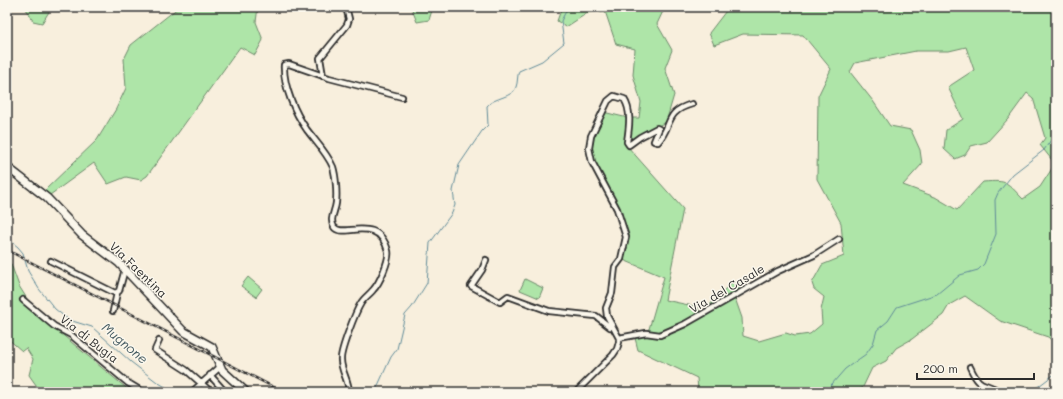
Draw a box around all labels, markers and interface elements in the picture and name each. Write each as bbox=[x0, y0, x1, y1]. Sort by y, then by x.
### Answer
street label: Via Faentina bbox=[107, 238, 171, 301]
street label: Via del Casale bbox=[686, 260, 767, 316]
street label: Via di Bugia bbox=[57, 310, 122, 366]
water label: Mugnone bbox=[99, 318, 152, 367]
scale bar bbox=[917, 355, 1034, 381]
text: 200 m bbox=[923, 360, 958, 376]

